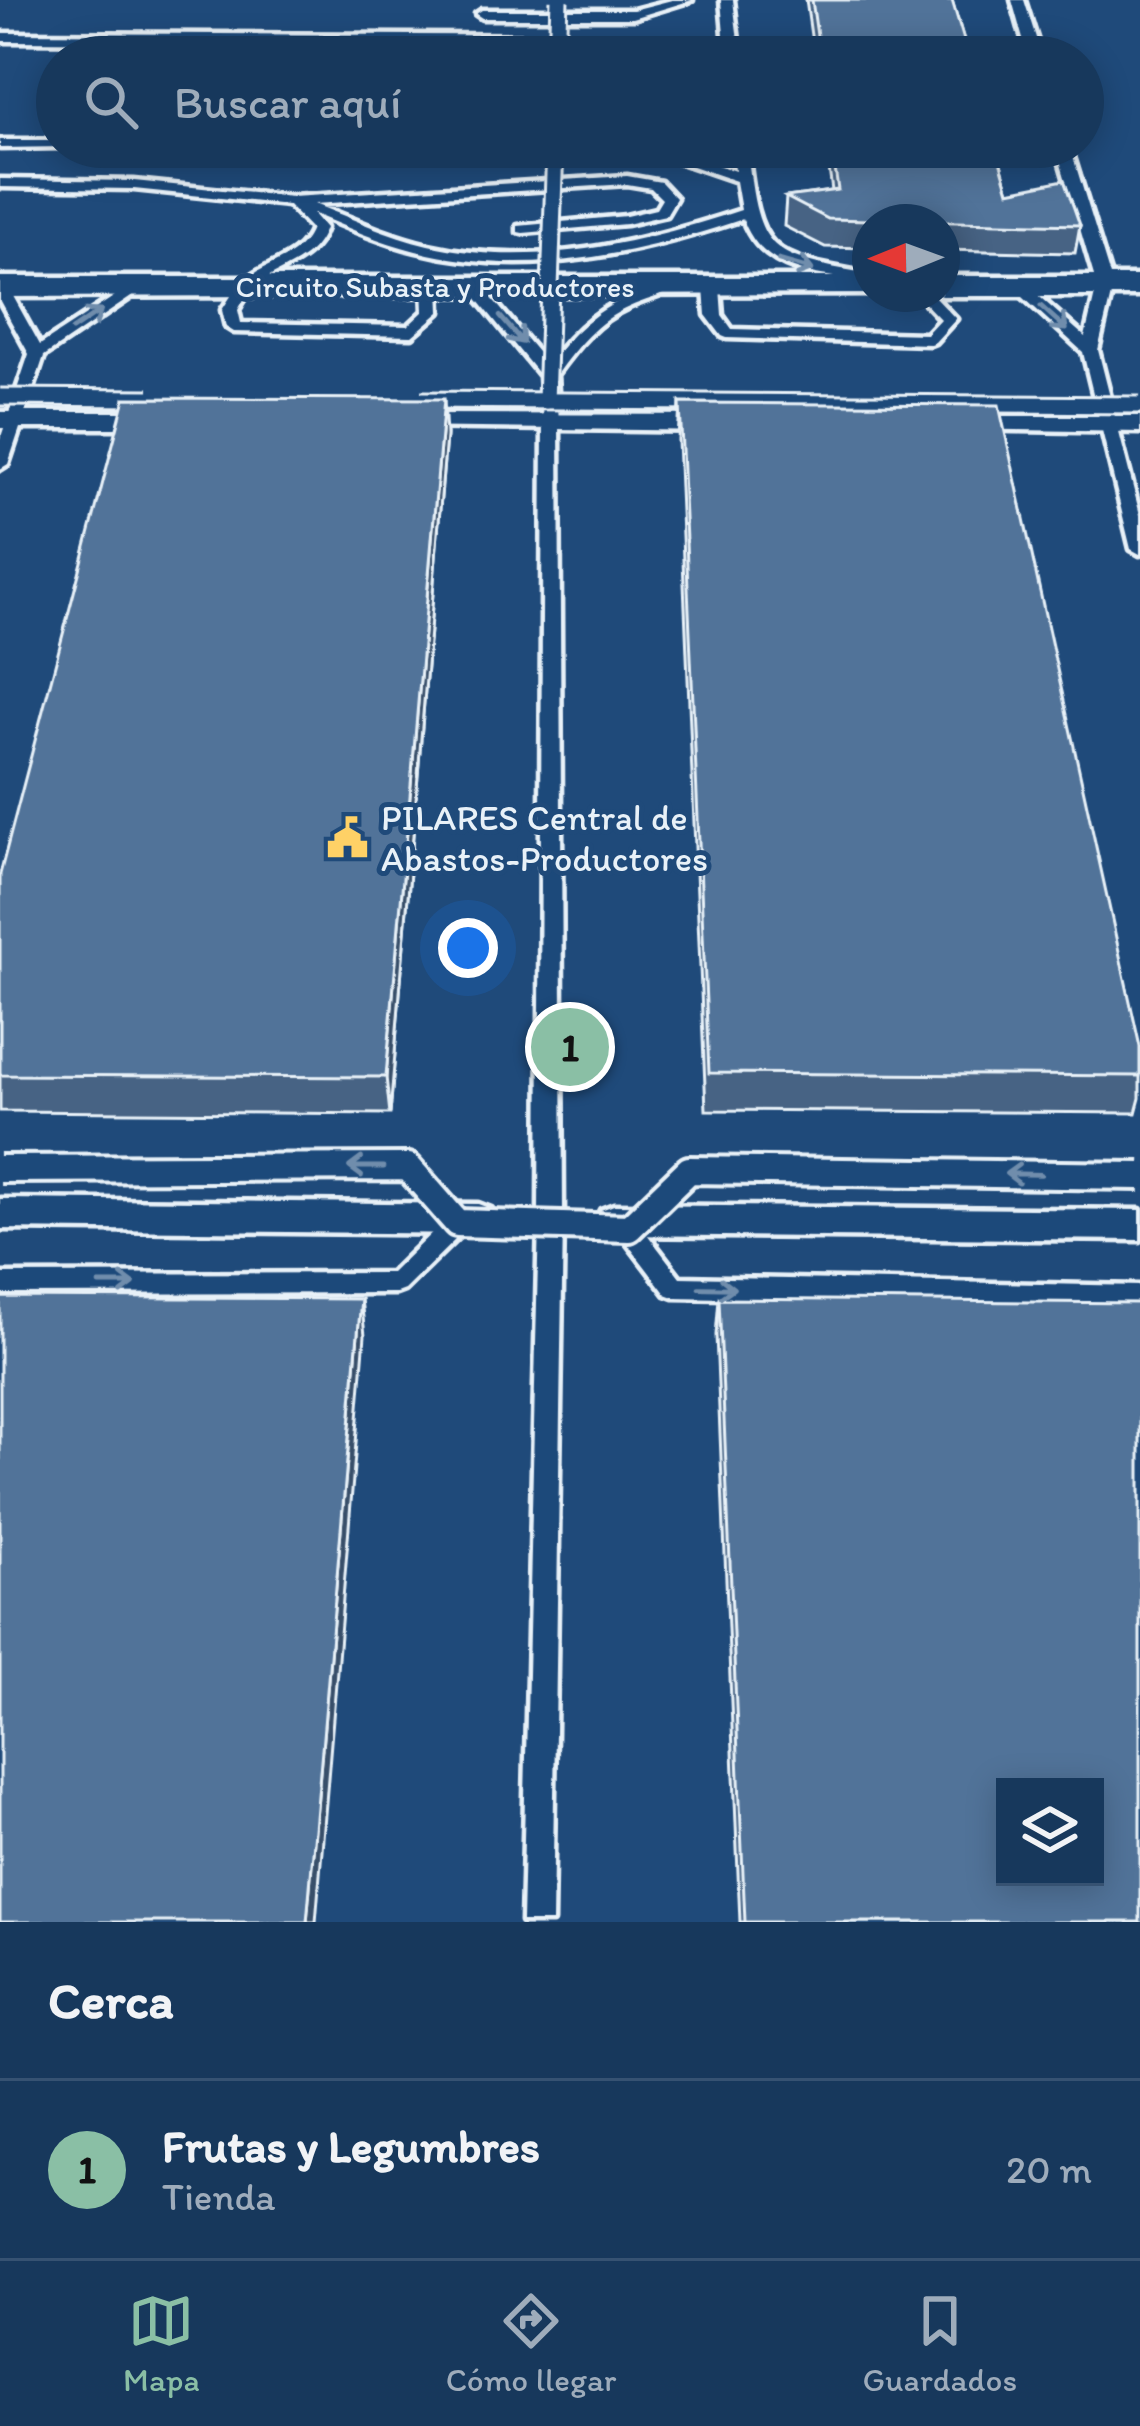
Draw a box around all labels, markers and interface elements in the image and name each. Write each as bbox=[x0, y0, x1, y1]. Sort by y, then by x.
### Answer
search box bbox=[36, 36, 1104, 168]
icon: search bbox=[78, 69, 144, 135]
text: Buscar aquí bbox=[174, 75, 401, 129]
north arrow bbox=[852, 204, 960, 312]
one-way arrow bbox=[776, 255, 814, 277]
street label: Circuito Subasta y Productores bbox=[236, 268, 635, 305]
one-way arrow bbox=[1039, 304, 1069, 331]
one-way arrow bbox=[70, 308, 104, 333]
one-way arrow bbox=[498, 314, 525, 345]
place label: PILARES Central de Abastos-Productores bbox=[381, 796, 708, 880]
public building icon: PILARES Central de Abastos-Productores bbox=[324, 815, 370, 861]
your location bbox=[438, 918, 498, 978]
pin: 1 bbox=[531, 1002, 609, 1092]
one-way arrow bbox=[347, 1156, 386, 1178]
one-way arrow bbox=[1004, 1163, 1043, 1186]
one-way arrow bbox=[97, 1273, 136, 1295]
one-way arrow bbox=[697, 1277, 736, 1300]
map controls bbox=[996, 1778, 1104, 1886]
button: layers bbox=[996, 1778, 1104, 1886]
text: Cerca bbox=[48, 1970, 174, 2031]
text: Frutas y Legumbres bbox=[162, 2119, 540, 2173]
text: 1 bbox=[78, 2146, 96, 2193]
text: 20 m bbox=[1006, 2146, 1092, 2193]
text: Tienda bbox=[162, 2173, 276, 2220]
tab: Mapa bbox=[123, 2288, 200, 2399]
tab: Cómo llegar bbox=[446, 2288, 617, 2399]
tab: Guardados bbox=[862, 2288, 1017, 2399]

